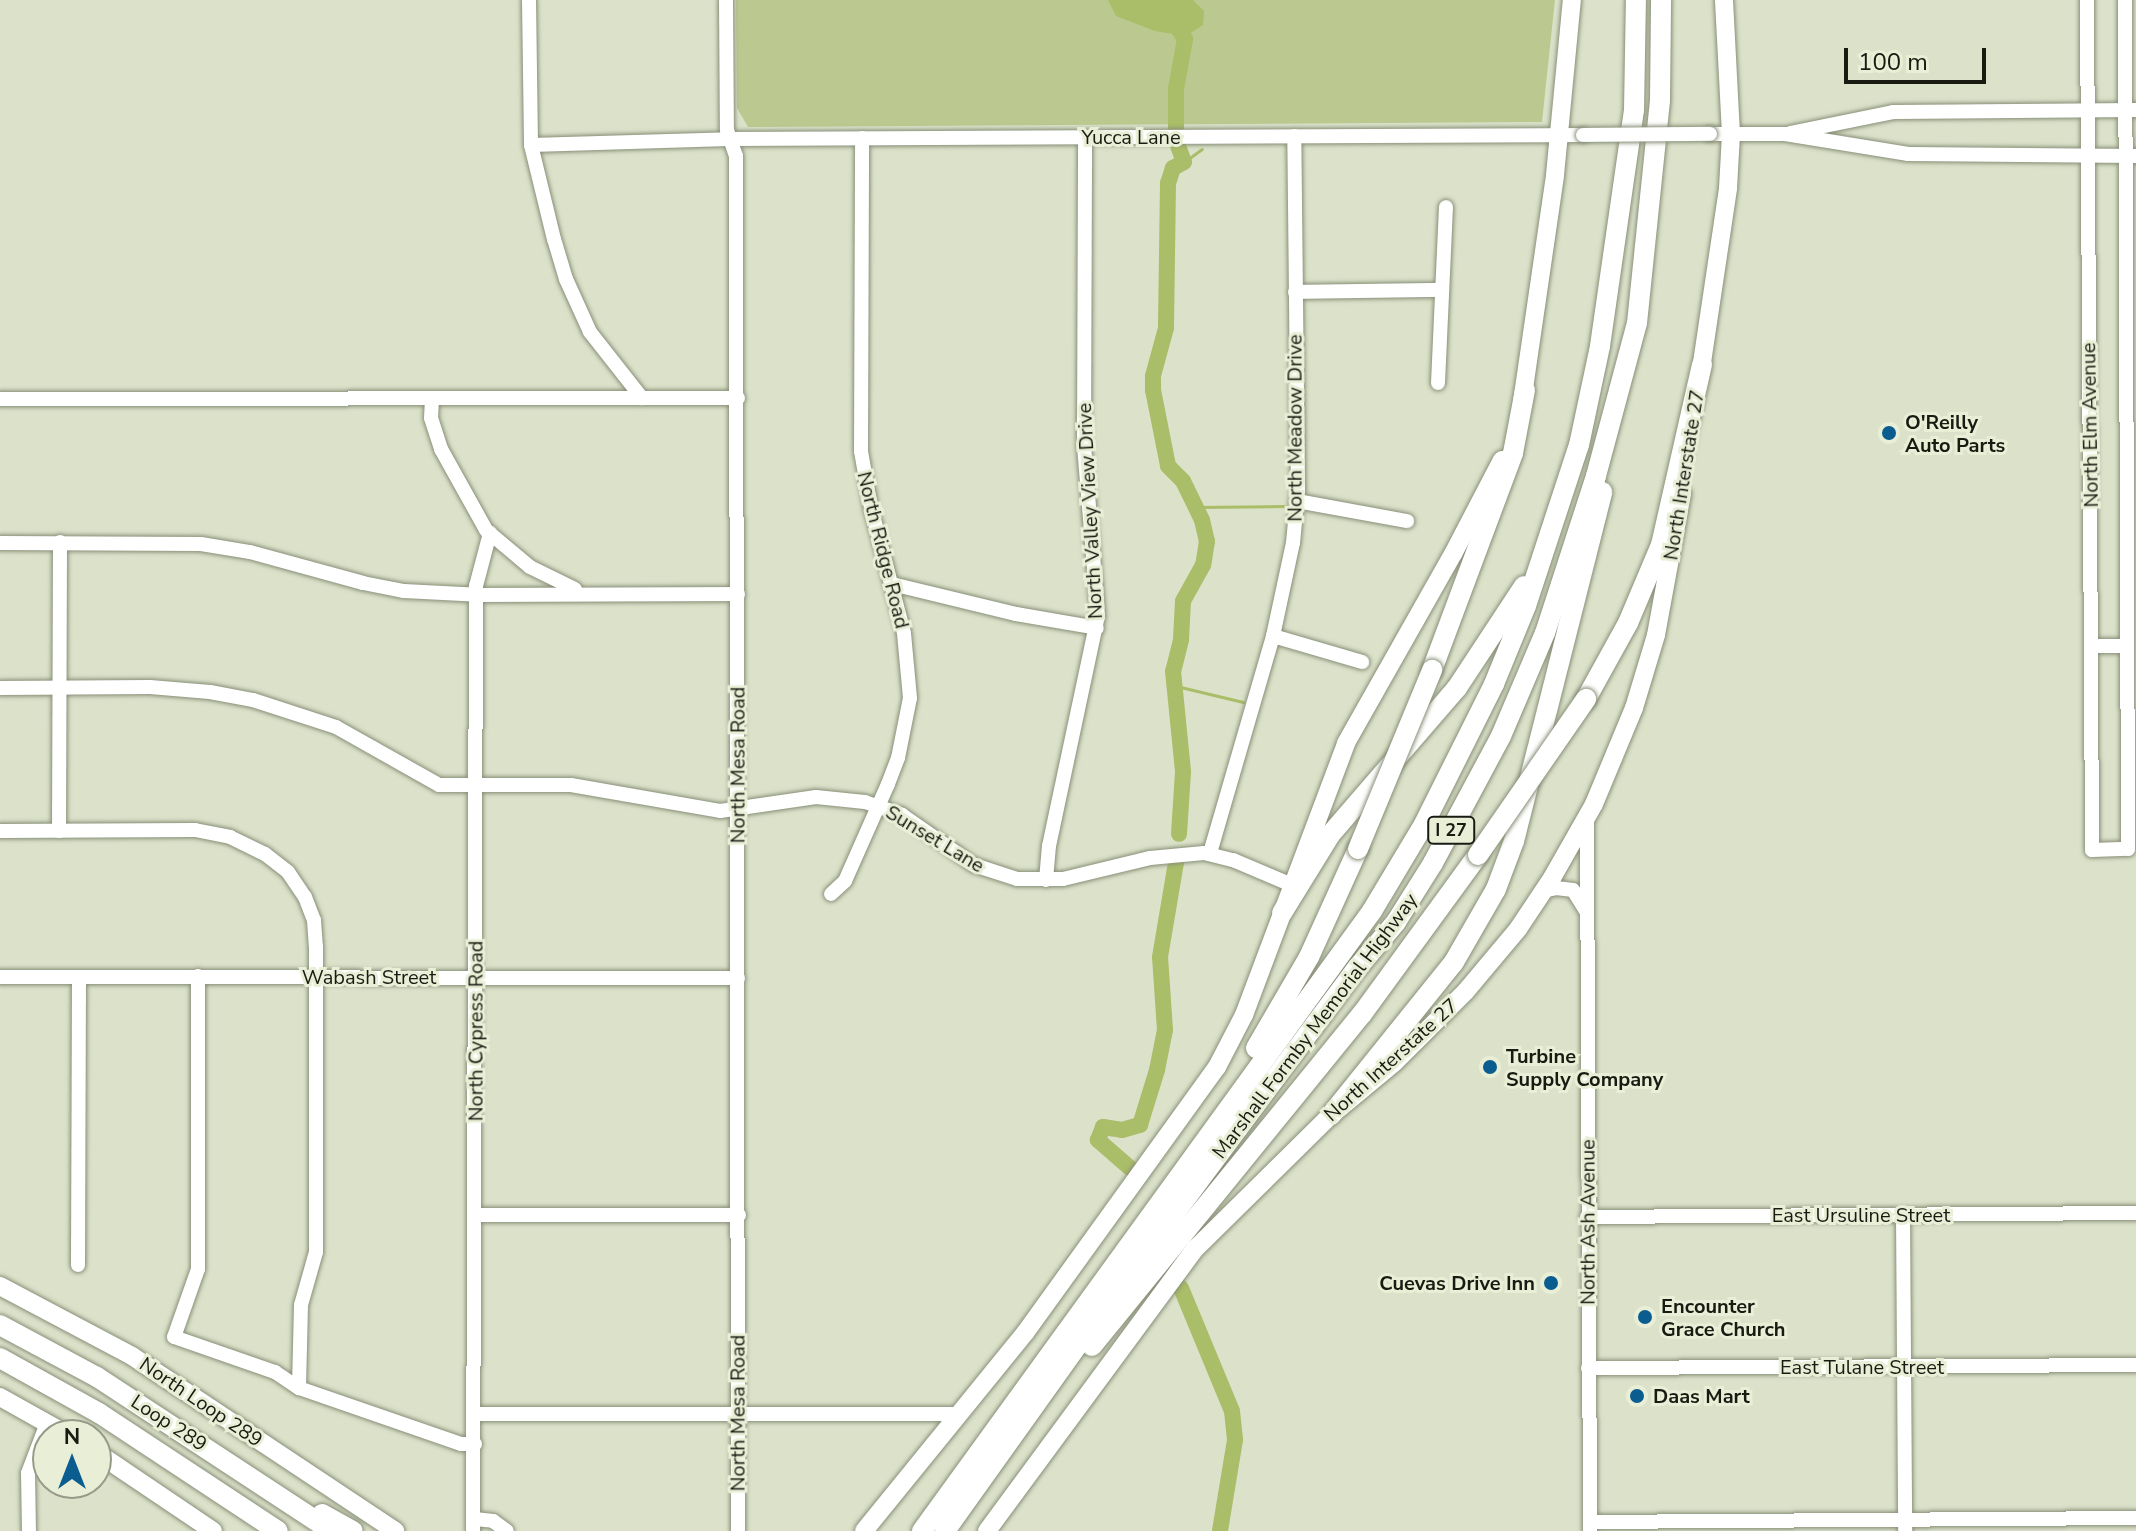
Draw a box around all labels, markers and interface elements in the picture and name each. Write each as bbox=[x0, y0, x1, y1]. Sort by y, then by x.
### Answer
scale bar bbox=[1848, 32, 1990, 82]
text: 100 m bbox=[1858, 46, 1928, 78]
street label: Yucca Lane bbox=[1081, 125, 1181, 149]
street label: North Meadow Drive bbox=[1283, 334, 1307, 522]
street label: North Elm Avenue bbox=[2077, 342, 2103, 508]
street label: North Interstate 27 bbox=[1659, 388, 1709, 562]
street label: North Valley View Drive bbox=[1072, 402, 1108, 620]
place label: O'Reilly Auto Parts bbox=[1905, 410, 2005, 457]
marker: O'Reilly Auto Parts bbox=[1880, 424, 1898, 442]
street label: North Ridge Road bbox=[852, 469, 914, 631]
street label: North Mesa Road bbox=[726, 687, 750, 843]
street label: Sunset Lane bbox=[881, 800, 989, 878]
road number: I 27 bbox=[1427, 816, 1475, 844]
street label: Marshall Formby Memorial Highway bbox=[1207, 889, 1423, 1163]
street label: North Cypress Road bbox=[464, 941, 488, 1121]
street label: Wabash Street bbox=[302, 965, 436, 989]
street label: North Interstate 27 bbox=[1319, 994, 1463, 1126]
place label: Turbine Supply Company bbox=[1506, 1044, 1663, 1091]
marker: Turbine Supply Company bbox=[1481, 1058, 1499, 1076]
street label: North Ash Avenue bbox=[1576, 1139, 1600, 1305]
street label: East Ursuline Street bbox=[1772, 1203, 1950, 1227]
place label: Cuevas Drive Inn bbox=[1379, 1271, 1535, 1295]
marker: Cuevas Drive Inn bbox=[1542, 1274, 1560, 1292]
place label: Encounter Grace Church bbox=[1661, 1294, 1786, 1341]
marker: Encounter Grace Church bbox=[1636, 1308, 1654, 1326]
street label: North Mesa Road bbox=[726, 1335, 750, 1491]
street label: North Loop 289 bbox=[135, 1352, 267, 1452]
street label: East Tulane Street bbox=[1780, 1355, 1944, 1379]
place label: Daas Mart bbox=[1653, 1384, 1750, 1408]
marker: Daas Mart bbox=[1628, 1387, 1646, 1405]
street label: Loop 289 bbox=[126, 1390, 212, 1456]
north arrow bbox=[32, 1419, 112, 1499]
text: N bbox=[64, 1422, 80, 1452]

